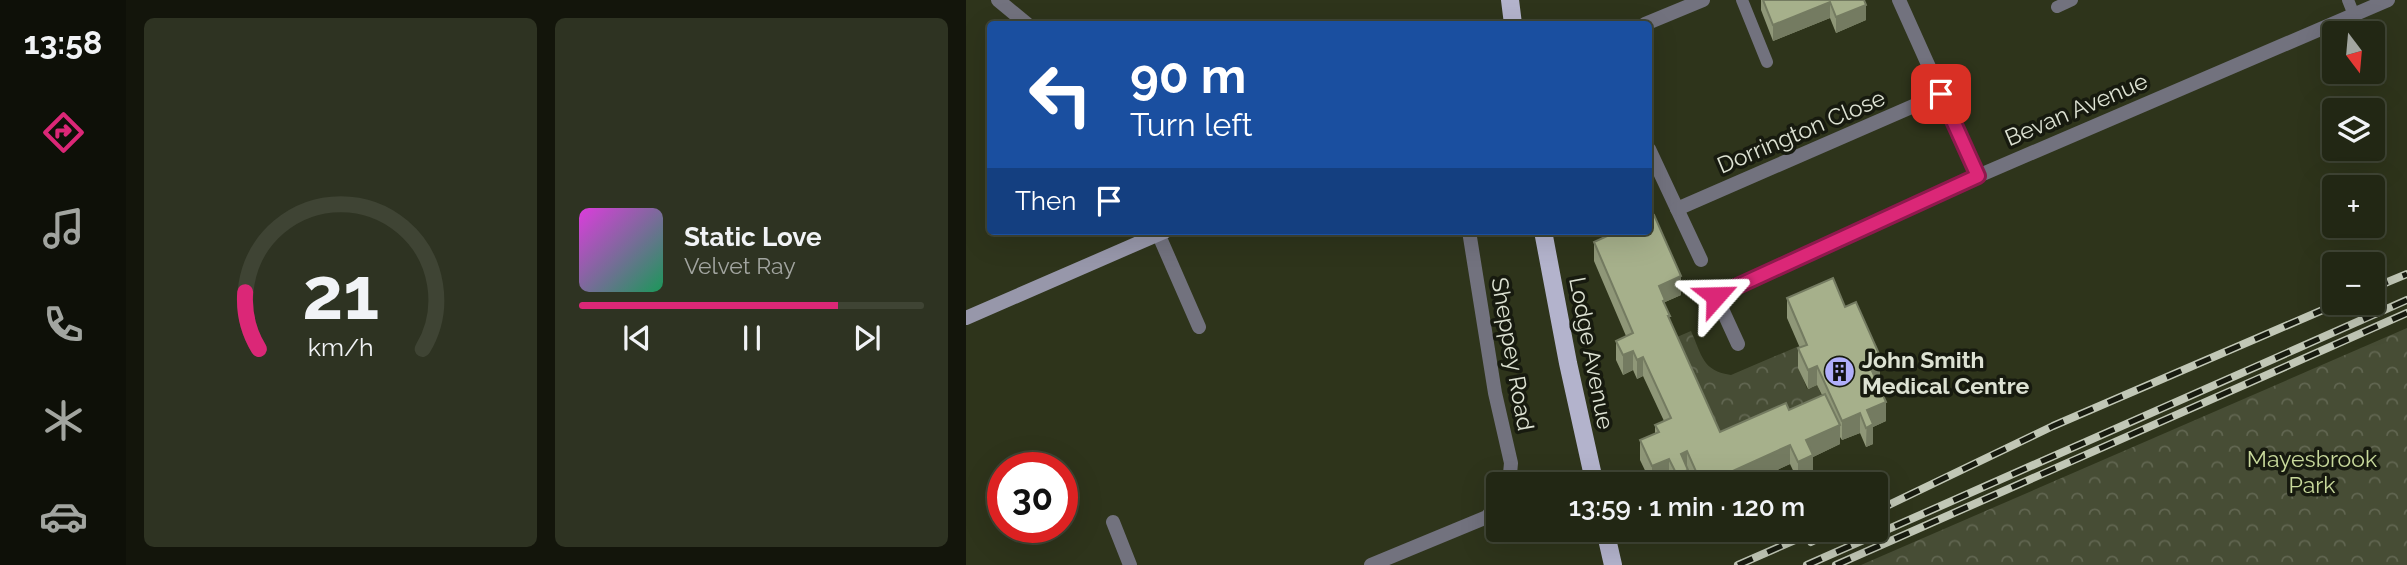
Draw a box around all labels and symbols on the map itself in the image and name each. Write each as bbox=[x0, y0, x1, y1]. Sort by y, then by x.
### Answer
north arrow bbox=[2322, 21, 2385, 84]
pin bbox=[1911, 64, 1971, 124]
street label: Bevan Avenue bbox=[2001, 67, 2151, 151]
street label: Dorrington Close bbox=[1713, 83, 1889, 179]
position arrow bbox=[1679, 259, 1753, 333]
street label: Lodge Avenue bbox=[1564, 274, 1620, 432]
street label: Sheppey Road bbox=[1486, 275, 1540, 433]
place label: John Smith Medical Centre bbox=[1862, 346, 2029, 399]
building icon: John Smith Medical Centre bbox=[1822, 355, 1856, 389]
park label: Mayesbrook Park bbox=[2247, 445, 2377, 498]
speed limit sign: 30 bbox=[987, 452, 1078, 543]

